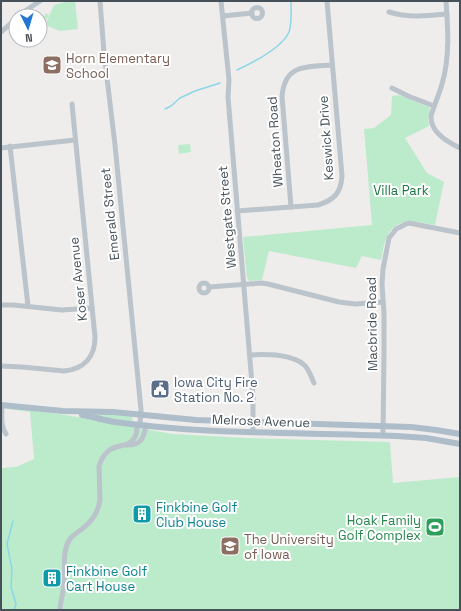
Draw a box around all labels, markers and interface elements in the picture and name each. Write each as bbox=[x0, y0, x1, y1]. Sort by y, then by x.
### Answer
north arrow bbox=[8, 8, 48, 48]
text: N bbox=[25, 31, 33, 45]
place label: Horn Elementary School bbox=[66, 50, 170, 82]
school or university icon: Horn Elementary School bbox=[41, 54, 63, 76]
street label: Keswick Drive bbox=[315, 95, 337, 181]
street label: Wheaton Road bbox=[263, 96, 287, 188]
street label: Westgate Street bbox=[214, 165, 240, 269]
street label: Emerald Street bbox=[97, 167, 123, 261]
park label: Villa Park bbox=[373, 182, 429, 199]
street label: Koser Avenue bbox=[65, 236, 91, 322]
street label: Macbride Road bbox=[363, 277, 381, 371]
place label: Iowa City Fire Station No. 2 bbox=[174, 374, 258, 406]
public building icon: Iowa City Fire Station No. 2 bbox=[149, 378, 171, 400]
street label: Melrose Avenue bbox=[211, 411, 311, 431]
place label: Finkbine Golf Club House bbox=[156, 499, 238, 531]
building icon: Finkbine Golf Club House bbox=[131, 503, 153, 525]
place label: Hoak Family Golf Complex bbox=[338, 512, 421, 544]
sports icon: Hoak Family Golf Complex bbox=[424, 516, 446, 538]
place label: The University of Iowa bbox=[244, 531, 334, 563]
school or university icon: The University of Iowa bbox=[219, 535, 241, 557]
place label: Finkbine Golf Cart House bbox=[66, 563, 148, 595]
building icon: Finkbine Golf Cart House bbox=[41, 567, 63, 589]

